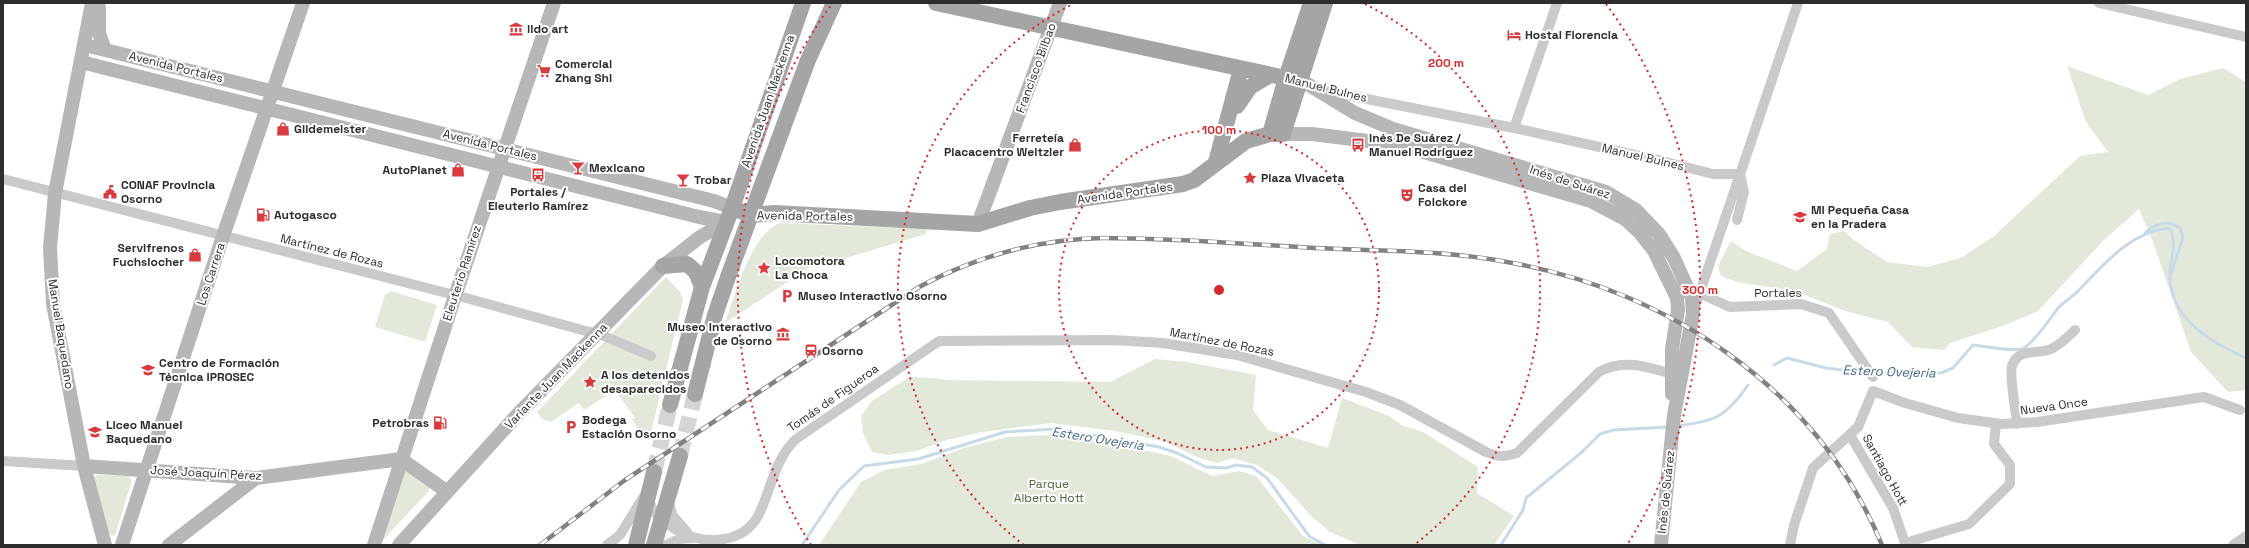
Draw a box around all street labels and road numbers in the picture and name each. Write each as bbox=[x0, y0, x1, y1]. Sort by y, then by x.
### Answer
street label: Francisco Bilbao bbox=[1012, 21, 1060, 115]
street label: Avenida Juan Mackenna bbox=[738, 32, 798, 169]
street label: Avenida Portales bbox=[127, 48, 225, 86]
street label: Manuel Bulnes bbox=[1283, 70, 1369, 106]
street label: Avenida Portales bbox=[441, 126, 539, 164]
street label: Manuel Bulnes bbox=[1600, 140, 1686, 174]
street label: Inés de Suárez bbox=[1528, 161, 1612, 203]
street label: Avenida Portales bbox=[1076, 178, 1174, 208]
street label: Avenida Portales bbox=[757, 207, 853, 225]
street label: Eleuterio Ramírez bbox=[439, 223, 485, 323]
street label: Martínez de Rozas bbox=[279, 230, 385, 272]
street label: Los Carrera bbox=[193, 240, 229, 307]
street label: Manuel Baquedano bbox=[44, 278, 78, 390]
street label: Portales bbox=[1754, 285, 1802, 301]
street label: Variante Juan Mackenna bbox=[501, 319, 611, 432]
street label: Martínez de Rozas bbox=[1168, 324, 1276, 360]
street label: Tomás de Figueroa bbox=[784, 360, 882, 436]
street label: Nueva Once bbox=[2019, 393, 2089, 419]
street label: Santiago Hott bbox=[1859, 431, 1911, 509]
street label: Inés de Suárez bbox=[1654, 450, 1678, 534]
street label: José Joaquín Pérez bbox=[150, 462, 262, 484]

